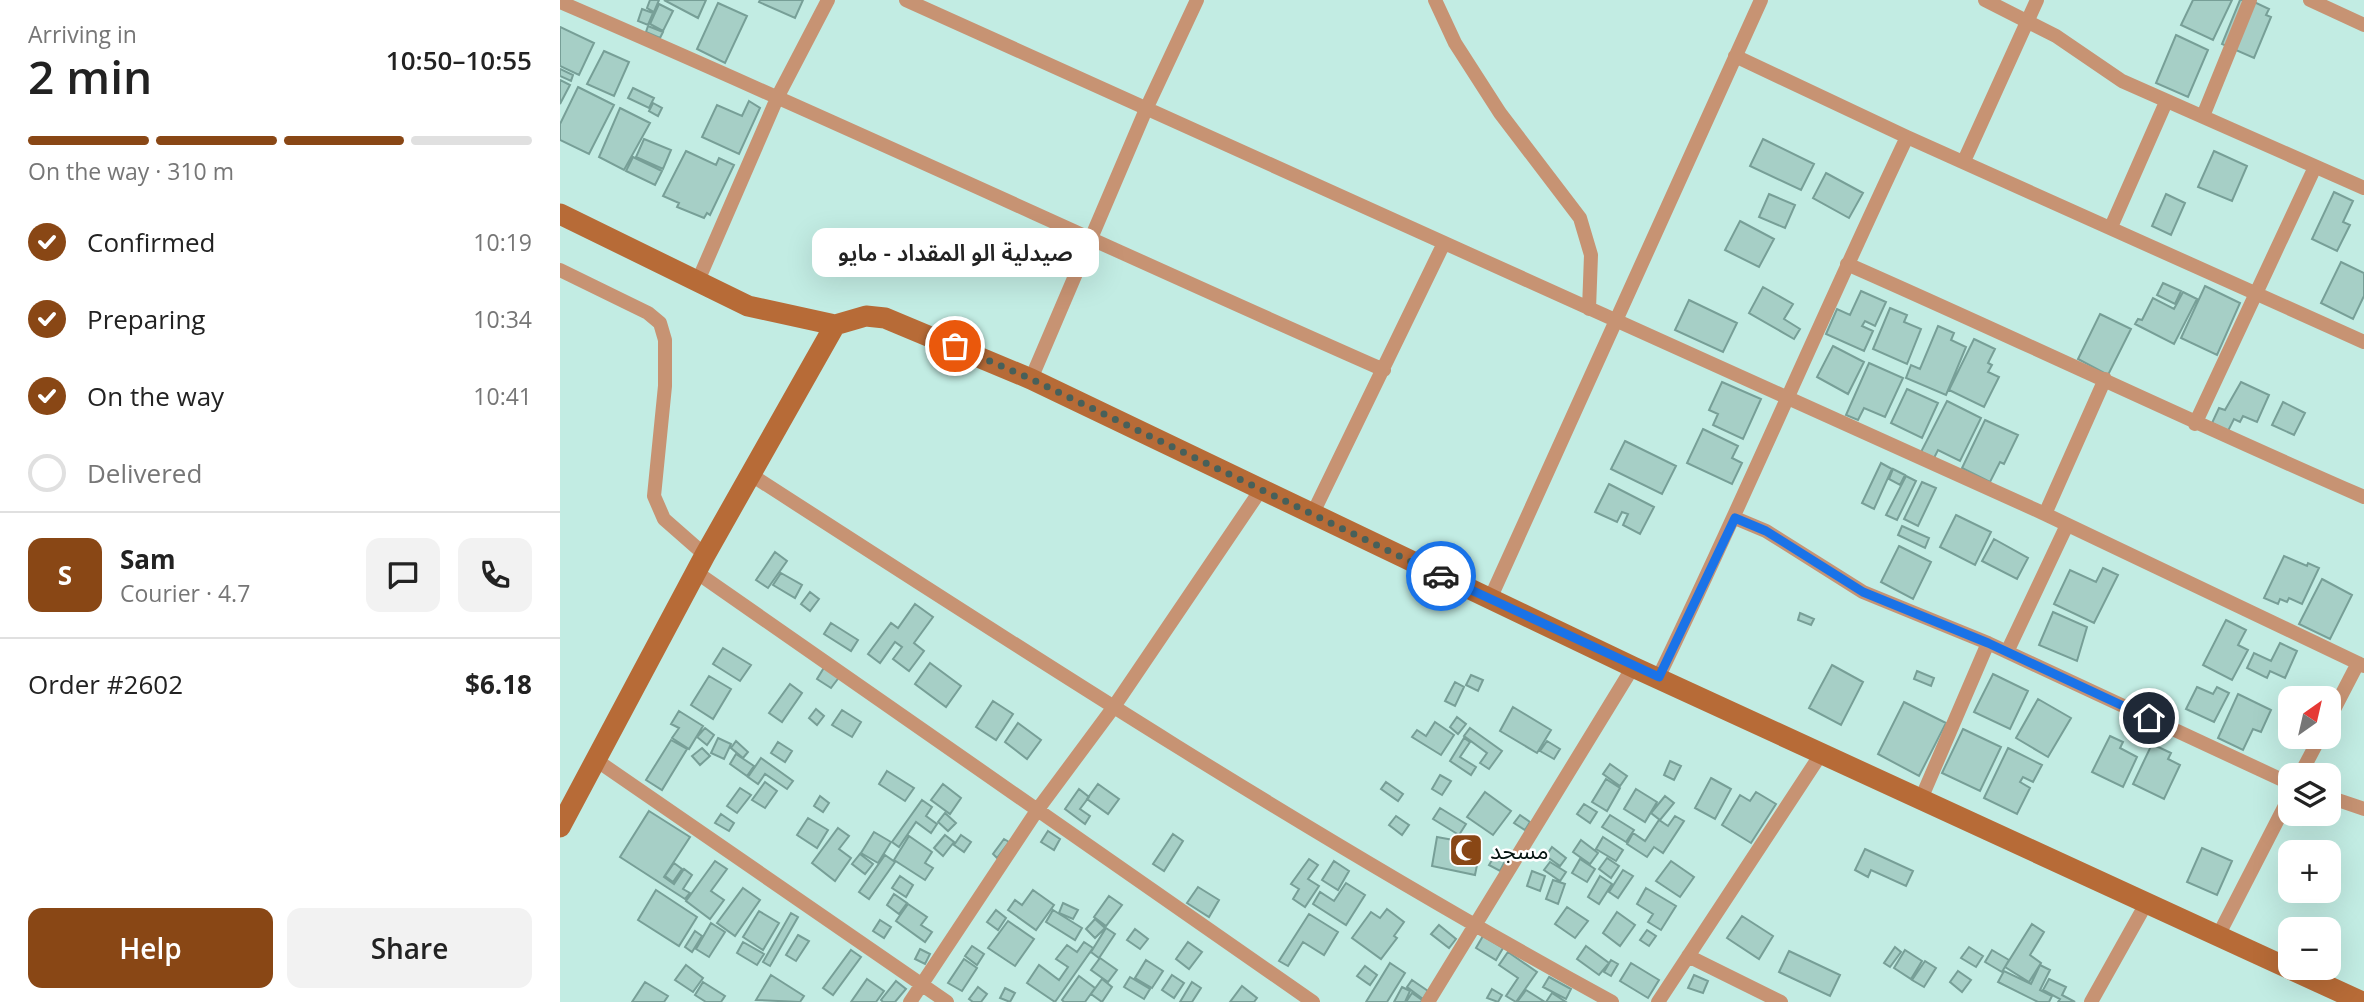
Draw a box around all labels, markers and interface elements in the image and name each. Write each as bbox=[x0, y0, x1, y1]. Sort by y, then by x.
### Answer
text: Arriving in bbox=[28, 18, 137, 50]
text: 10:50–10:55 bbox=[386, 42, 532, 78]
text: 2 min bbox=[28, 45, 152, 107]
text: On the way · 310 m bbox=[28, 155, 234, 187]
icon: check bbox=[28, 223, 66, 261]
text: Confirmed bbox=[87, 224, 215, 260]
text: 10:19 bbox=[473, 226, 532, 258]
callout: صيدلية الو المقداد - مايو bbox=[812, 227, 1098, 276]
text: صيدلية الو المقداد - مايو bbox=[838, 236, 1073, 268]
icon: check bbox=[28, 300, 66, 338]
text: Preparing bbox=[87, 301, 205, 337]
text: 10:34 bbox=[473, 303, 532, 335]
pin bbox=[925, 316, 985, 376]
icon: bag bbox=[936, 327, 974, 365]
icon: check bbox=[28, 377, 66, 415]
text: On the way bbox=[87, 378, 224, 414]
text: 10:41 bbox=[473, 380, 532, 412]
text: Delivered bbox=[87, 455, 202, 491]
button: chat bbox=[366, 538, 440, 612]
button: phone bbox=[458, 538, 532, 612]
text: Sam bbox=[120, 541, 176, 577]
courier bbox=[1406, 541, 1476, 611]
text: S bbox=[58, 557, 72, 593]
icon: car bbox=[1422, 557, 1460, 595]
text: Courier · 4.7 bbox=[120, 577, 250, 609]
text: Order #2602 bbox=[28, 666, 183, 702]
text: $6.18 bbox=[465, 666, 532, 702]
north arrow bbox=[2278, 686, 2342, 749]
map controls bbox=[2278, 686, 2341, 980]
pin bbox=[2119, 688, 2179, 748]
icon: home bbox=[2130, 699, 2168, 737]
button: layers bbox=[2278, 763, 2341, 826]
mosque icon: مسجد bbox=[1447, 831, 1485, 869]
place label: مسجد bbox=[1490, 834, 1549, 866]
button: + bbox=[2278, 840, 2341, 903]
button: Help bbox=[28, 908, 273, 988]
button: Share bbox=[287, 908, 532, 988]
button: − bbox=[2278, 917, 2341, 980]

